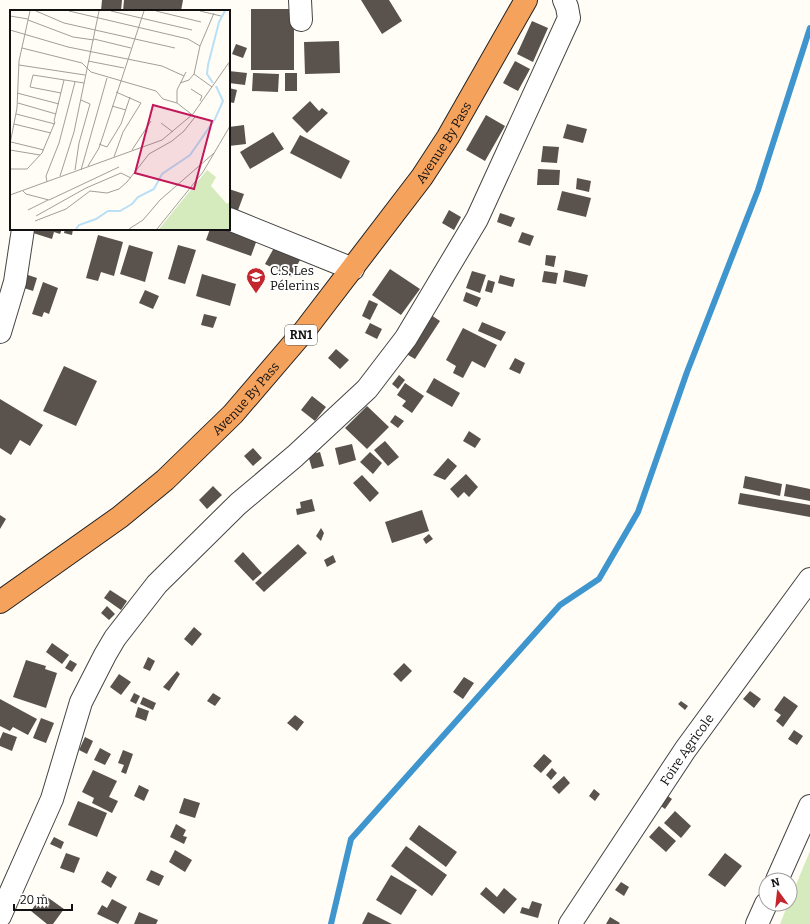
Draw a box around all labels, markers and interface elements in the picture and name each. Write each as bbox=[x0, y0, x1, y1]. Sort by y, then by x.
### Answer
inset map bbox=[10, 10, 230, 230]
street label: Avenue By Pass bbox=[413, 99, 474, 186]
place label: C.S. Les Pélerins bbox=[270, 263, 319, 293]
school or university icon: C.S. Les Pélerins bbox=[245, 266, 267, 294]
road number: RN1 bbox=[285, 325, 317, 345]
street label: Avenue By Pass bbox=[209, 359, 282, 438]
street label: Foire Agricole bbox=[657, 711, 717, 788]
north arrow bbox=[758, 872, 798, 912]
text: N bbox=[770, 875, 782, 890]
scale bar bbox=[14, 886, 72, 912]
text: 20 m bbox=[20, 893, 49, 907]

